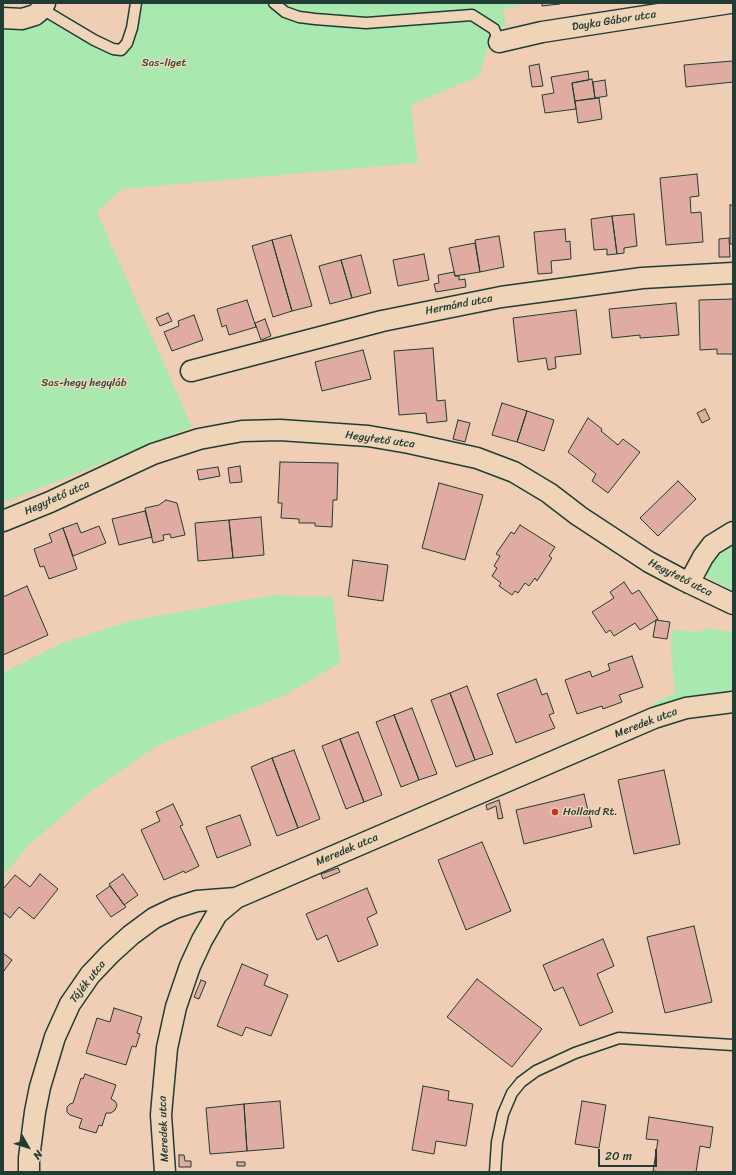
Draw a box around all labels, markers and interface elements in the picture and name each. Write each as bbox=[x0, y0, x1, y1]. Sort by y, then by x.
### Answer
street label: Dayka Gábor utca bbox=[571, 8, 657, 34]
park label: Sas-liget bbox=[142, 56, 186, 70]
street label: Hermánd utca bbox=[424, 292, 494, 318]
park label: Sas-hegy hegyláb bbox=[41, 376, 127, 390]
street label: Hegytető utca bbox=[345, 429, 415, 451]
street label: Hegytető utca bbox=[22, 478, 92, 518]
street label: Hegytető utca bbox=[646, 556, 714, 600]
street label: Meredek utca bbox=[613, 705, 679, 741]
place label: Holland Rt. bbox=[563, 805, 618, 819]
marker: Holland Rt. bbox=[550, 807, 560, 817]
street label: Meredek utca bbox=[314, 831, 380, 869]
street label: Tájék utca bbox=[67, 958, 109, 1006]
street label: Meredek utca bbox=[156, 1096, 172, 1162]
north arrow bbox=[8, 1127, 48, 1167]
scale bar bbox=[600, 1141, 659, 1167]
text: 20 m bbox=[605, 1145, 632, 1167]
text: N bbox=[28, 1146, 47, 1164]

